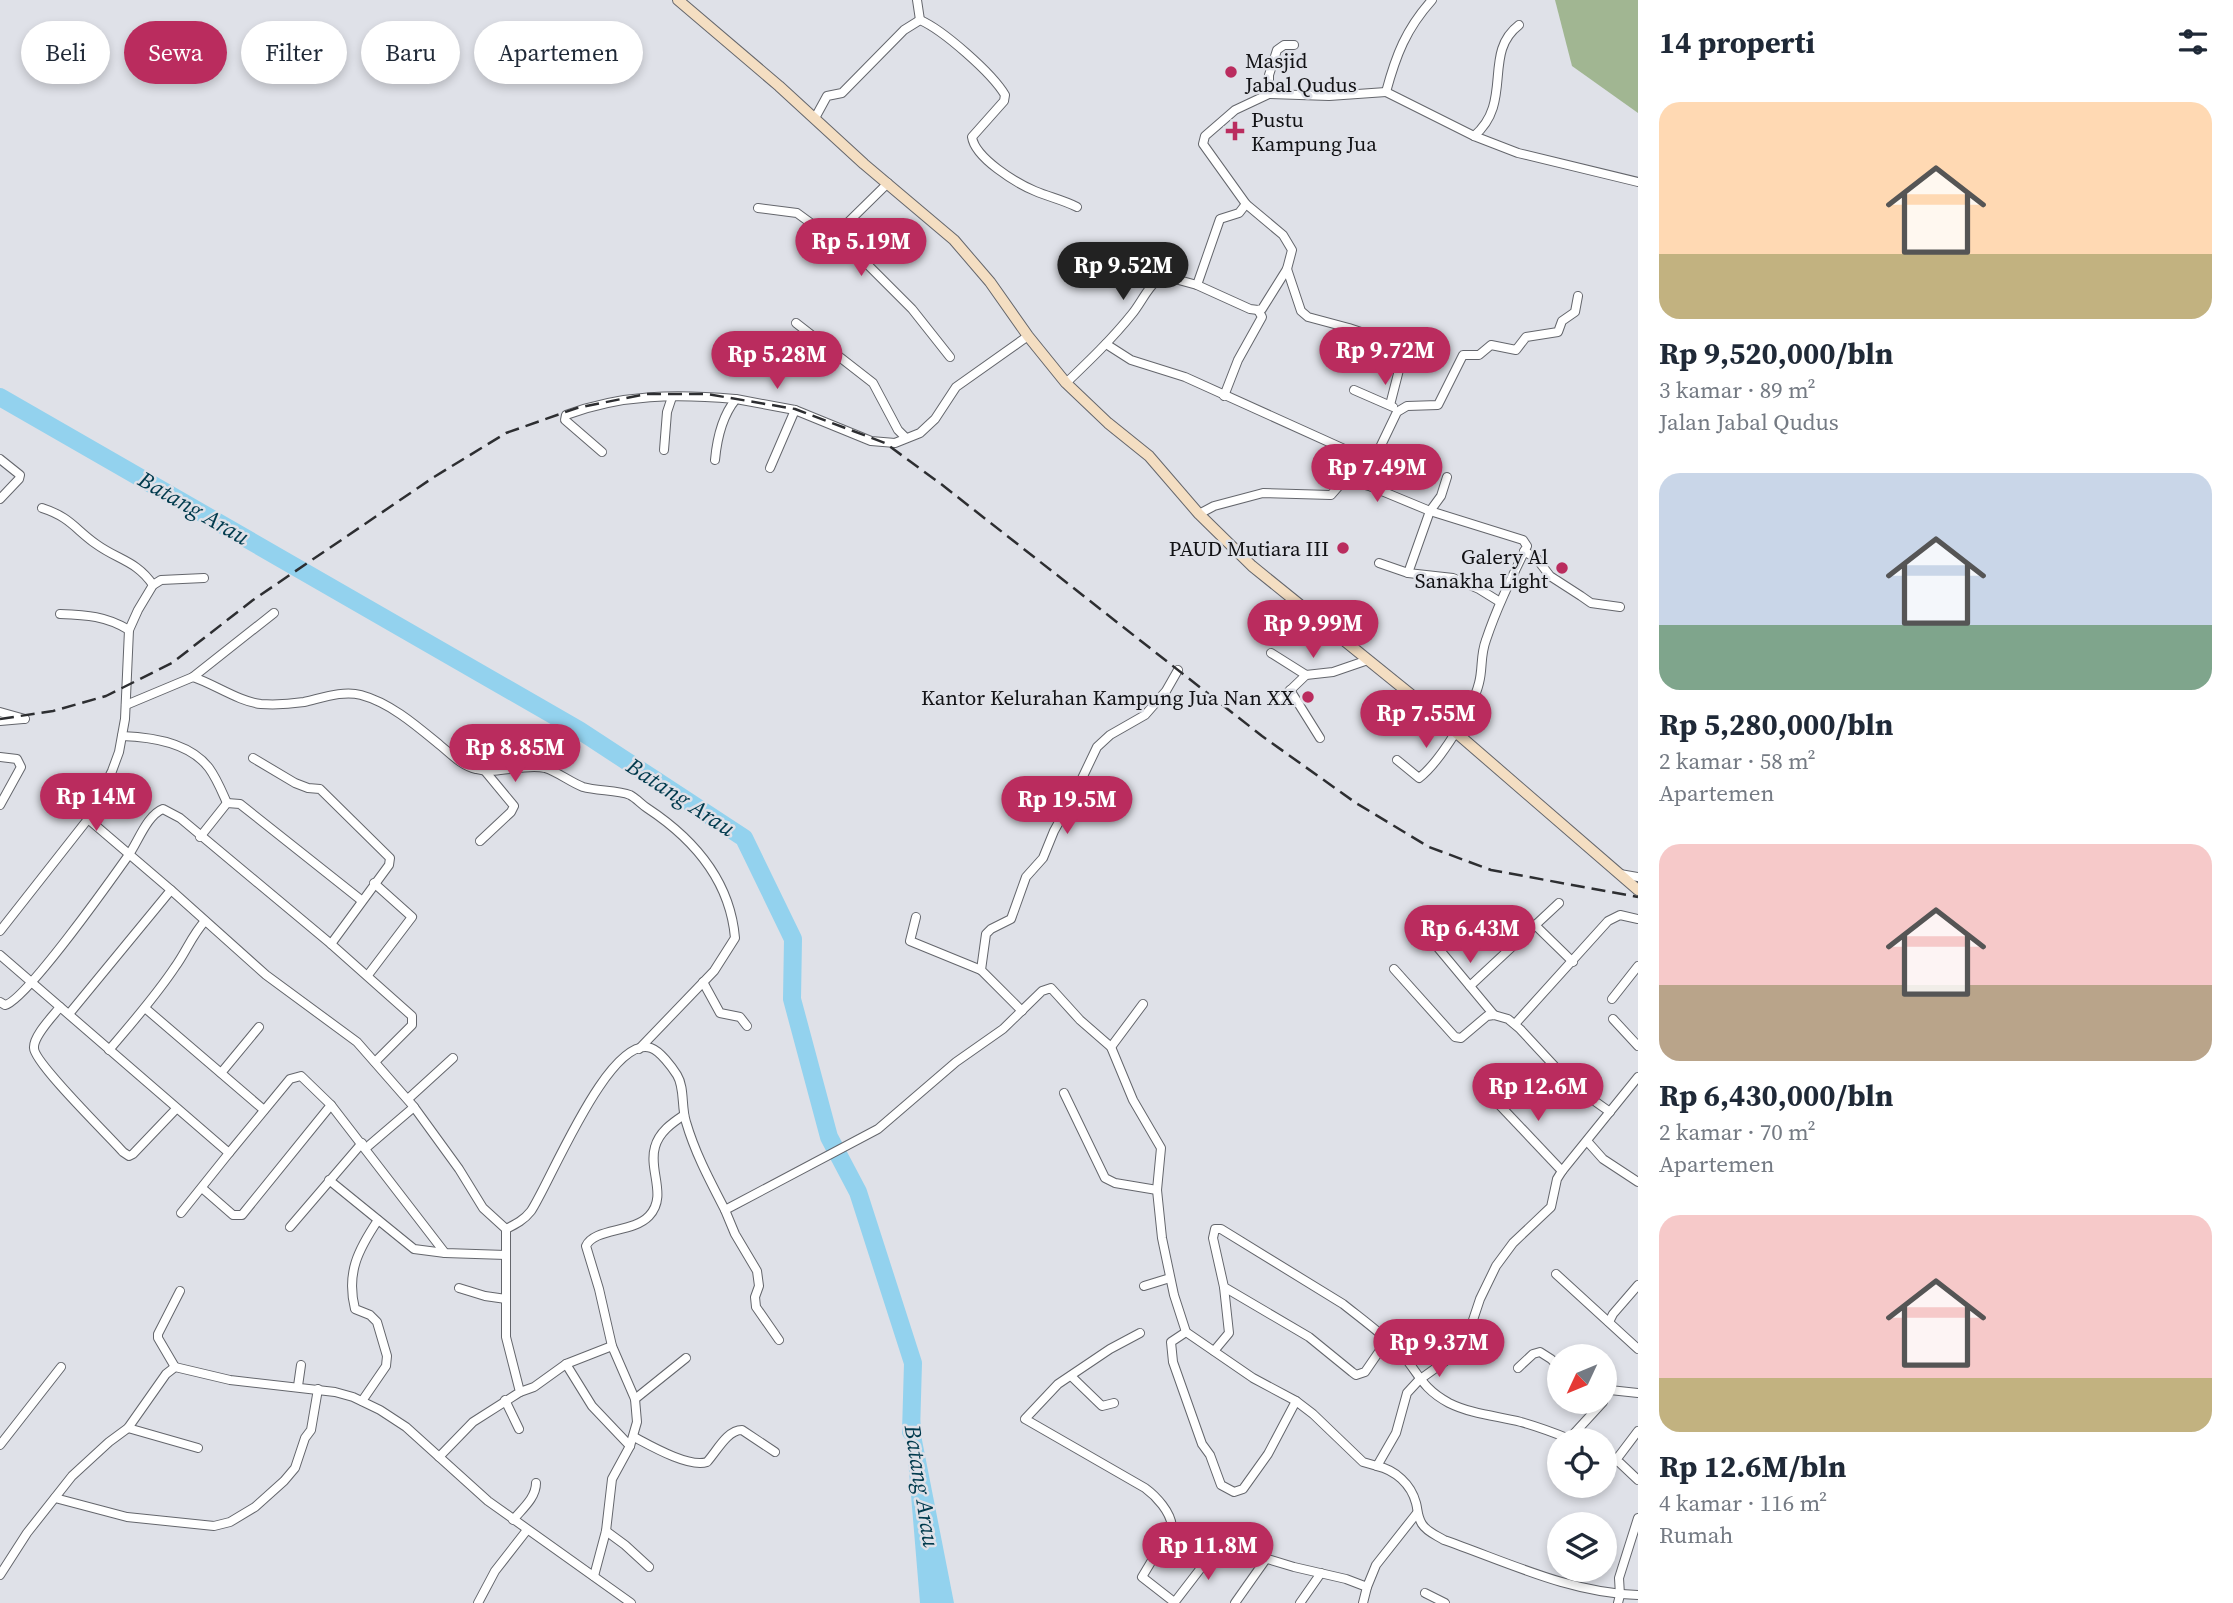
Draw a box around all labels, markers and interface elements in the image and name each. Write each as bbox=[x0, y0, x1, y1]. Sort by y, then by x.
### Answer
chip: Beli bbox=[21, 21, 110, 84]
chip: Sewa bbox=[124, 21, 227, 84]
chip: Filter bbox=[241, 21, 347, 84]
chip: Baru bbox=[361, 21, 460, 84]
chip: Apartemen bbox=[474, 21, 643, 84]
text: 14 properti bbox=[1659, 22, 1815, 63]
icon: filters bbox=[2174, 23, 2212, 61]
place label: Masjid Jabal Qudus bbox=[1244, 46, 1357, 99]
marker: Masjid Jabal Qudus bbox=[1223, 64, 1239, 80]
place label: Pustu Kampung Jua bbox=[1251, 105, 1377, 158]
marker: Pustu Kampung Jua bbox=[1225, 121, 1245, 141]
icon: home bbox=[1873, 147, 1999, 273]
pin: Rp 5.19M bbox=[789, 218, 933, 278]
text: Rp 5.19M bbox=[811, 225, 911, 257]
pin: Rp 9.52M bbox=[1051, 243, 1195, 302]
text: Rp 9.52M bbox=[1073, 249, 1173, 281]
pin: Rp 9.72M bbox=[1313, 328, 1457, 387]
pin: Rp 5.28M bbox=[705, 332, 849, 391]
text: Rp 9,520,000/bln bbox=[1659, 333, 1894, 374]
text: Rp 9.72M bbox=[1335, 334, 1435, 366]
text: Rp 5.28M bbox=[727, 338, 827, 370]
text: 3 kamar · 89 m² bbox=[1659, 374, 1816, 406]
text: Jalan Jabal Qudus bbox=[1659, 406, 1839, 438]
pin: Rp 7.49M bbox=[1305, 444, 1449, 504]
text: Rp 7.49M bbox=[1327, 451, 1427, 483]
water label: Batang Arau bbox=[132, 463, 255, 553]
icon: home bbox=[1873, 518, 1999, 644]
place label: PAUD Mutiara III bbox=[1169, 534, 1329, 563]
marker: PAUD Mutiara III bbox=[1335, 540, 1351, 556]
place label: Galery Al Sanakha Light bbox=[1415, 542, 1548, 595]
marker: Galery Al Sanakha Light bbox=[1554, 560, 1570, 576]
pin: Rp 9.99M bbox=[1241, 600, 1385, 660]
text: Rp 9.99M bbox=[1263, 607, 1363, 639]
place label: Kantor Kelurahan Kampung Jua Nan XX bbox=[921, 683, 1294, 712]
marker: Kantor Kelurahan Kampung Jua Nan XX bbox=[1300, 689, 1316, 705]
pin: Rp 7.55M bbox=[1354, 690, 1498, 750]
text: Rp 7.55M bbox=[1376, 697, 1476, 729]
text: Rp 5,280,000/bln bbox=[1659, 704, 1894, 745]
pin: Rp 8.85M bbox=[443, 724, 587, 784]
text: Rp 8.85M bbox=[465, 731, 565, 763]
text: 2 kamar · 58 m² bbox=[1659, 745, 1816, 777]
water label: Batang Arau bbox=[620, 749, 742, 844]
pin: Rp 14M bbox=[39, 774, 153, 833]
pin: Rp 19.5M bbox=[995, 776, 1139, 836]
text: Apartemen bbox=[1659, 777, 1774, 809]
text: Rp 14M bbox=[56, 780, 136, 812]
text: Rp 19.5M bbox=[1017, 783, 1117, 815]
icon: home bbox=[1873, 889, 1999, 1015]
pin: Rp 6.43M bbox=[1398, 906, 1542, 965]
text: Rp 6.43M bbox=[1420, 912, 1520, 944]
pin: Rp 12.6M bbox=[1466, 1064, 1610, 1123]
text: Rp 12.6M bbox=[1488, 1070, 1588, 1102]
text: Rp 6,430,000/bln bbox=[1659, 1075, 1894, 1116]
text: 2 kamar · 70 m² bbox=[1659, 1116, 1816, 1148]
text: Apartemen bbox=[1659, 1148, 1774, 1180]
icon: home bbox=[1873, 1260, 1999, 1386]
pin: Rp 9.37M bbox=[1367, 1320, 1511, 1379]
text: Rp 9.37M bbox=[1389, 1326, 1489, 1358]
north arrow bbox=[1547, 1344, 1617, 1414]
map controls bbox=[1547, 1344, 1617, 1582]
water label: Batang Arau bbox=[896, 1422, 947, 1550]
button: locate bbox=[1547, 1428, 1617, 1498]
text: Rp 12.6M/bln bbox=[1659, 1446, 1846, 1487]
text: 4 kamar · 116 m² bbox=[1659, 1487, 1827, 1519]
button: layers bbox=[1547, 1512, 1617, 1582]
text: Rumah bbox=[1659, 1519, 1733, 1551]
pin: Rp 11.8M bbox=[1136, 1522, 1280, 1582]
text: Rp 11.8M bbox=[1158, 1529, 1258, 1561]

